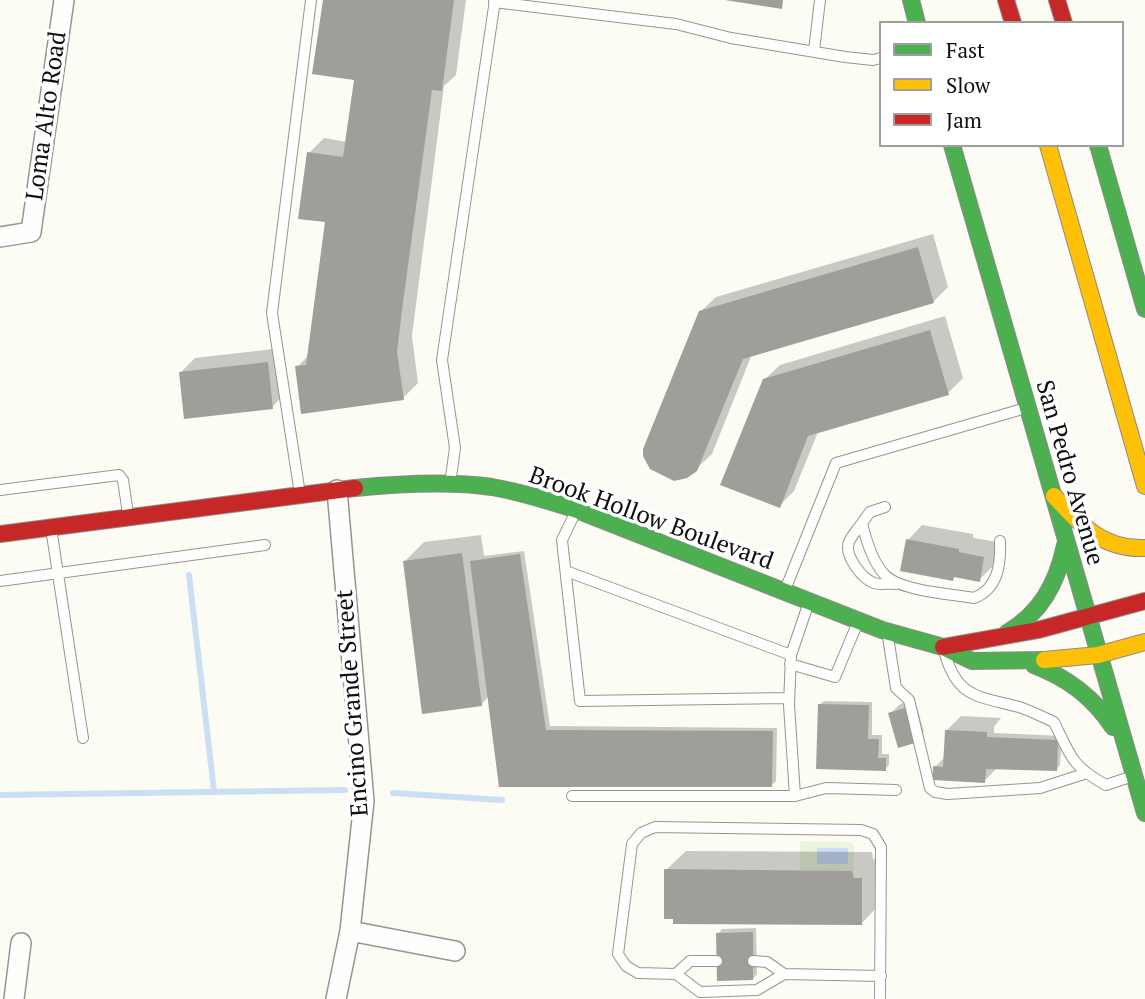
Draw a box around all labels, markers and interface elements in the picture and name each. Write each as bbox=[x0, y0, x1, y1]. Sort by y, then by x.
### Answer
legend bbox=[879, 21, 1124, 147]
street label: Loma Alto Road bbox=[21, 30, 73, 202]
text: Fast bbox=[946, 36, 985, 64]
text: Slow bbox=[946, 71, 990, 99]
text: Jam bbox=[946, 106, 982, 134]
street label: San Pedro Avenue bbox=[1029, 377, 1109, 569]
street label: Brook Hollow Boulevard bbox=[525, 461, 777, 577]
street label: Encino Grande Street bbox=[331, 589, 375, 817]

